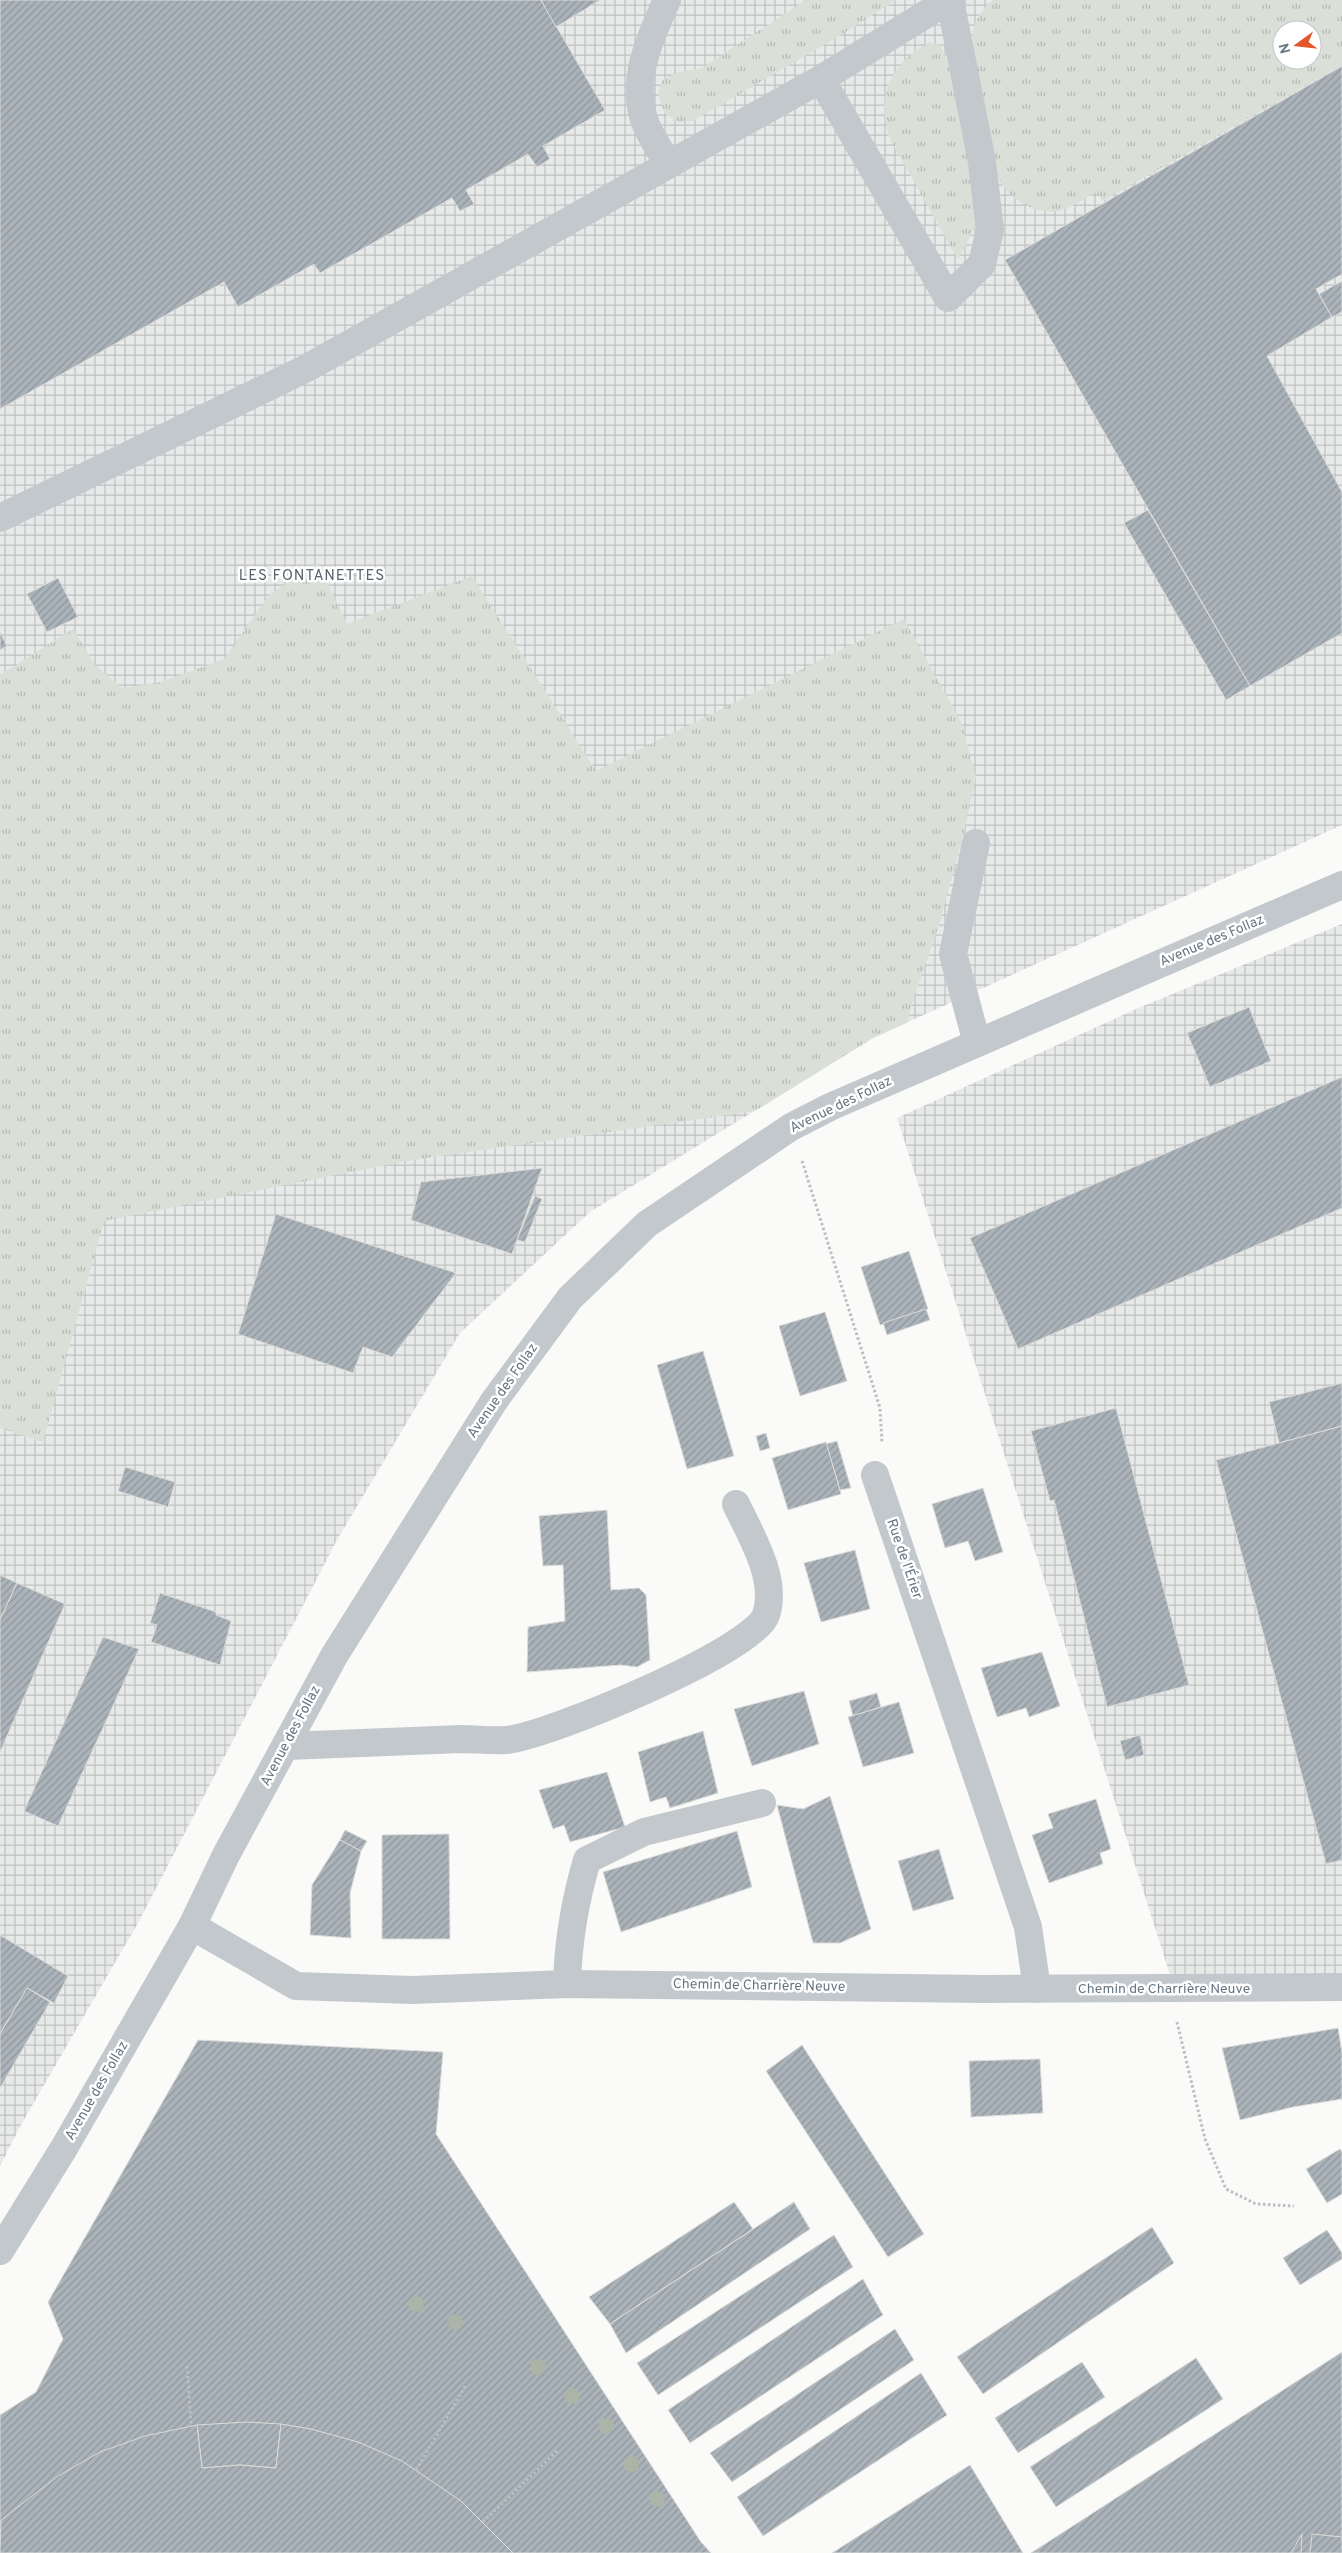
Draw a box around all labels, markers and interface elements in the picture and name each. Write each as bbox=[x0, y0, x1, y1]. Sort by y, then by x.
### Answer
north arrow bbox=[1272, 20, 1322, 70]
text: N bbox=[1276, 41, 1295, 55]
district label: LES FONTANETTES bbox=[239, 567, 385, 586]
street label: Avenue des Follaz bbox=[1157, 911, 1267, 971]
street label: Avenue des Follaz bbox=[787, 1073, 895, 1137]
street label: Avenue des Follaz bbox=[464, 1340, 542, 1442]
street label: Rue de l'Érier bbox=[882, 1516, 927, 1602]
street label: Avenue des Follaz bbox=[257, 1683, 325, 1789]
street label: Chemin de Charrière Neuve bbox=[673, 1976, 845, 1996]
street label: Chemin de Charrière Neuve bbox=[1078, 1981, 1250, 1998]
street label: Avenue des Follaz bbox=[62, 2038, 132, 2144]

